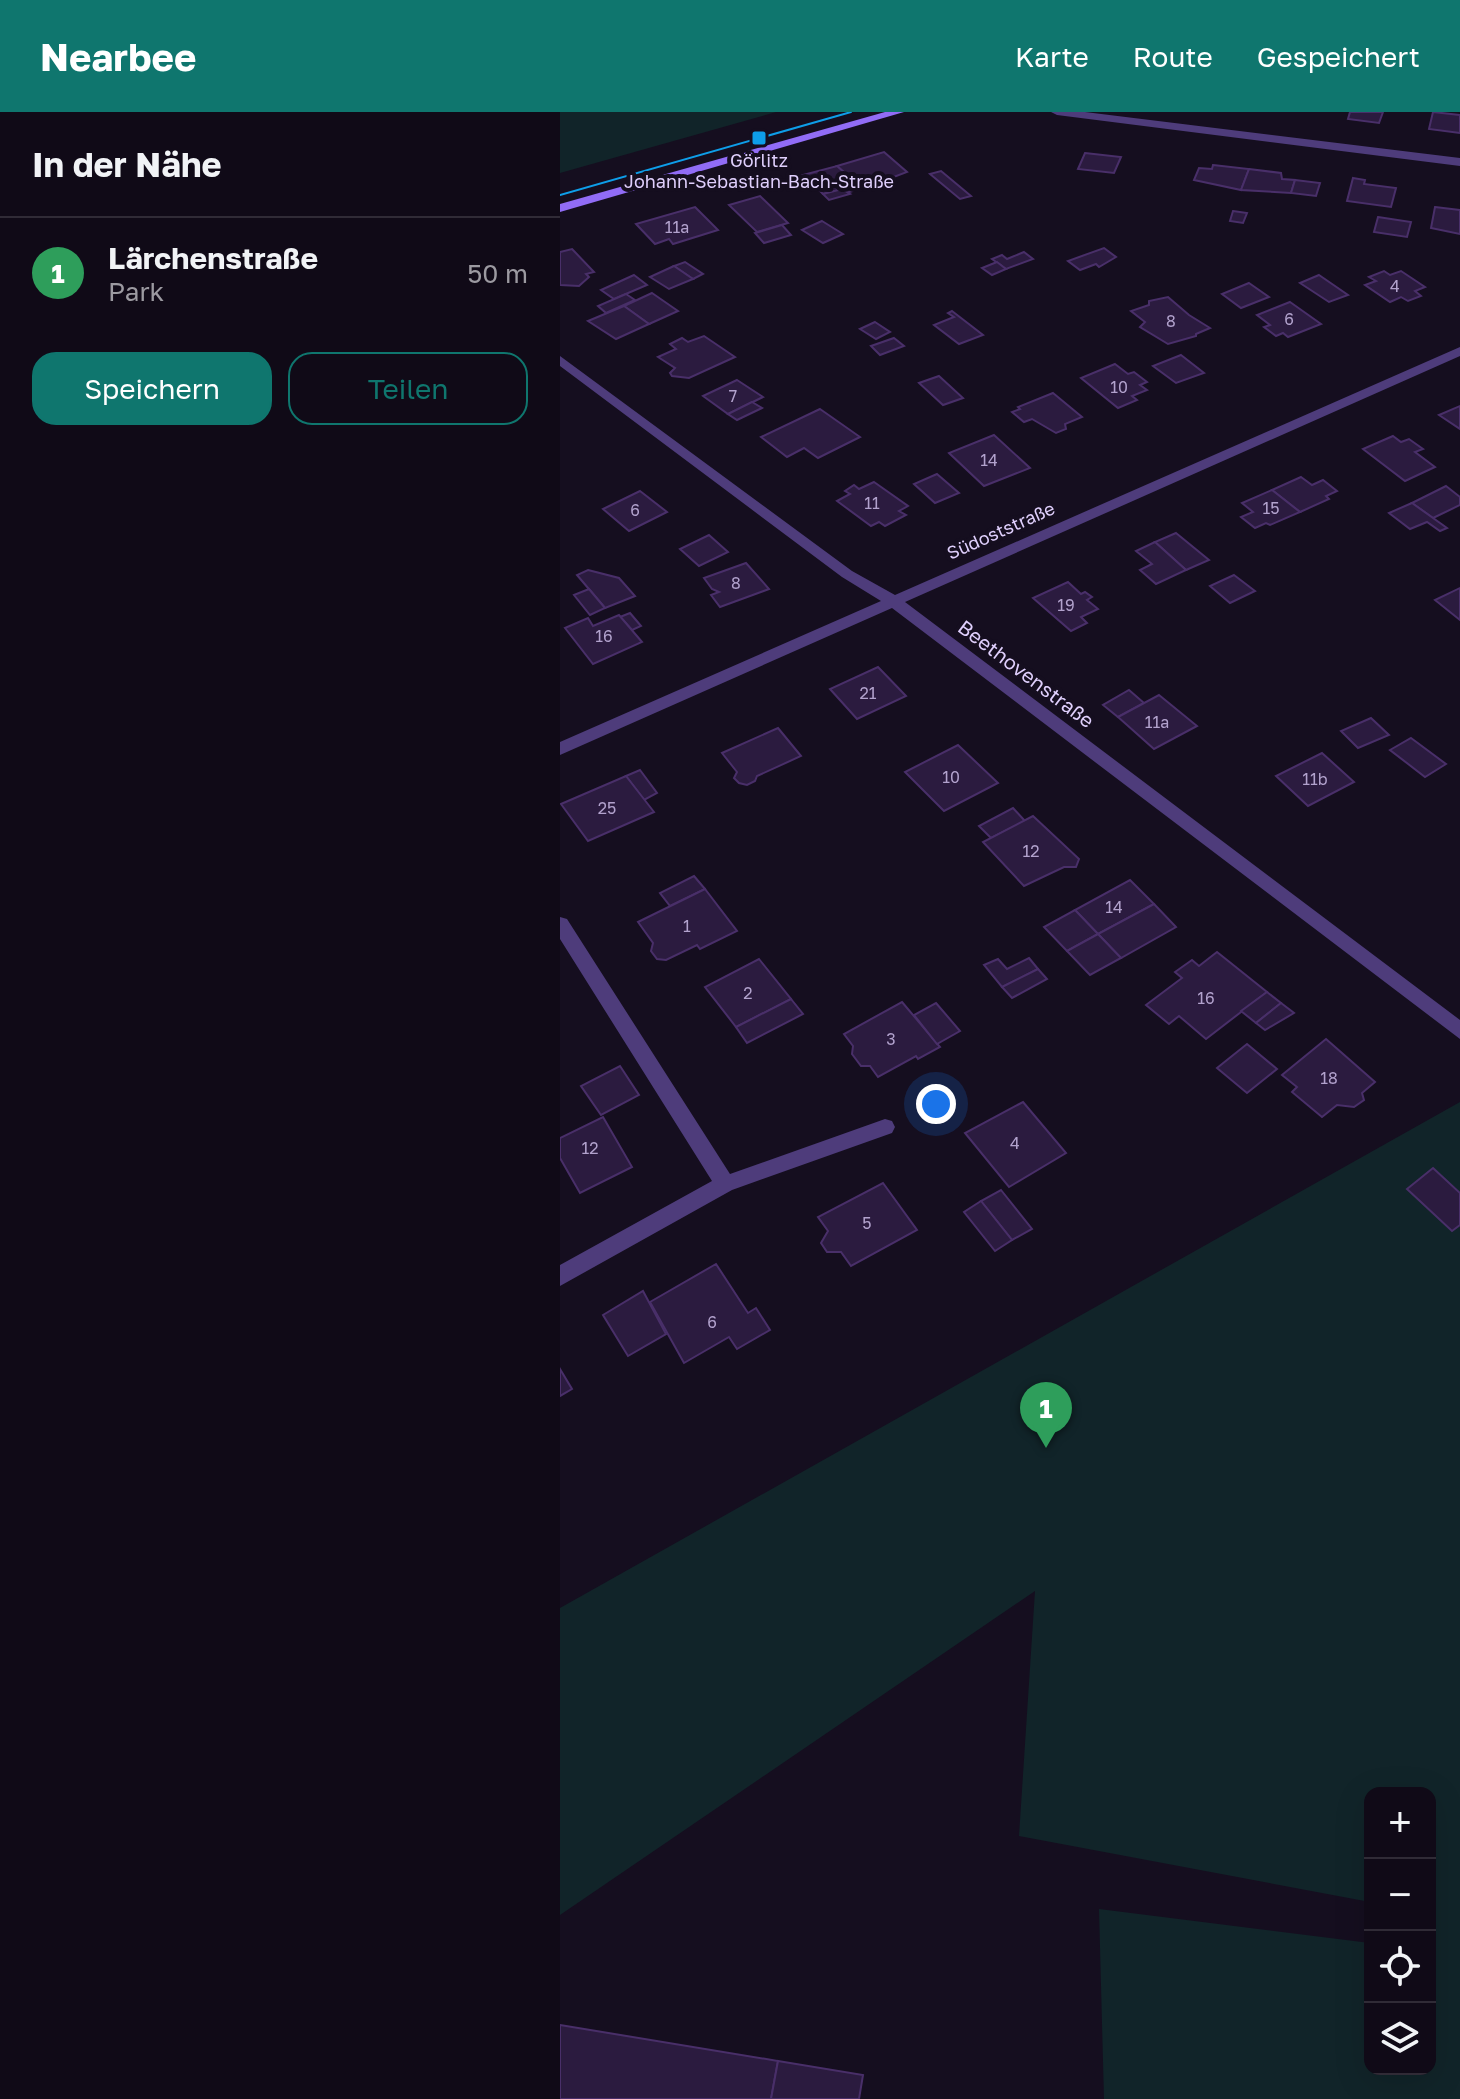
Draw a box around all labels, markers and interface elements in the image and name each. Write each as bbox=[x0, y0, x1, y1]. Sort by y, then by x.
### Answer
text: Nearbee bbox=[40, 34, 196, 79]
text: Karte bbox=[1015, 40, 1089, 73]
text: Route bbox=[1133, 40, 1213, 73]
text: Gespeichert bbox=[1257, 40, 1420, 73]
marker: Görlitz Johann-Sebastian-Bach-Straße bbox=[750, 129, 768, 147]
text: In der Nähe bbox=[32, 144, 222, 184]
place label: Görlitz Johann-Sebastian-Bach-Straße bbox=[624, 149, 894, 192]
house number: 11a bbox=[665, 217, 689, 237]
text: Lärchenstraße bbox=[108, 240, 318, 276]
text: 1 bbox=[51, 258, 65, 289]
text: 50 m bbox=[467, 258, 528, 289]
text: Park bbox=[108, 276, 164, 307]
house number: 4 bbox=[1390, 276, 1400, 296]
house number: 6 bbox=[1284, 309, 1294, 329]
house number: 8 bbox=[1166, 311, 1176, 331]
button: Speichern bbox=[32, 352, 272, 425]
button: Teilen bbox=[288, 352, 528, 425]
house number: 10 bbox=[1110, 377, 1128, 397]
house number: 7 bbox=[729, 386, 737, 406]
house number: 14 bbox=[980, 450, 998, 470]
house number: 11 bbox=[864, 493, 880, 513]
street label: Südoststraße bbox=[943, 497, 1058, 564]
house number: 15 bbox=[1262, 498, 1280, 518]
house number: 6 bbox=[630, 500, 640, 520]
house number: 8 bbox=[731, 573, 741, 593]
house number: 19 bbox=[1057, 595, 1075, 615]
street label: Beethovenstraße bbox=[954, 614, 1099, 732]
house number: 16 bbox=[595, 626, 613, 646]
house number: 21 bbox=[859, 683, 877, 703]
house number: 11a bbox=[1145, 712, 1169, 732]
house number: 10 bbox=[942, 767, 960, 787]
house number: 11b bbox=[1302, 769, 1328, 789]
house number: 25 bbox=[598, 798, 616, 818]
house number: 12 bbox=[1022, 841, 1040, 861]
house number: 14 bbox=[1105, 897, 1123, 917]
house number: 1 bbox=[683, 916, 691, 936]
house number: 2 bbox=[743, 983, 753, 1003]
house number: 16 bbox=[1197, 988, 1215, 1008]
house number: 3 bbox=[886, 1029, 896, 1049]
house number: 18 bbox=[1320, 1068, 1338, 1088]
your location bbox=[916, 1084, 956, 1124]
house number: 4 bbox=[1010, 1133, 1020, 1153]
house number: 12 bbox=[581, 1138, 599, 1158]
house number: 5 bbox=[862, 1213, 872, 1233]
house number: 6 bbox=[707, 1312, 717, 1332]
pin: 1 bbox=[1020, 1382, 1072, 1448]
map controls bbox=[1364, 1787, 1436, 2075]
button: + bbox=[1364, 1787, 1436, 1859]
button: − bbox=[1364, 1859, 1436, 1931]
button: locate bbox=[1364, 1931, 1436, 2003]
button: layers bbox=[1364, 2003, 1436, 2075]

